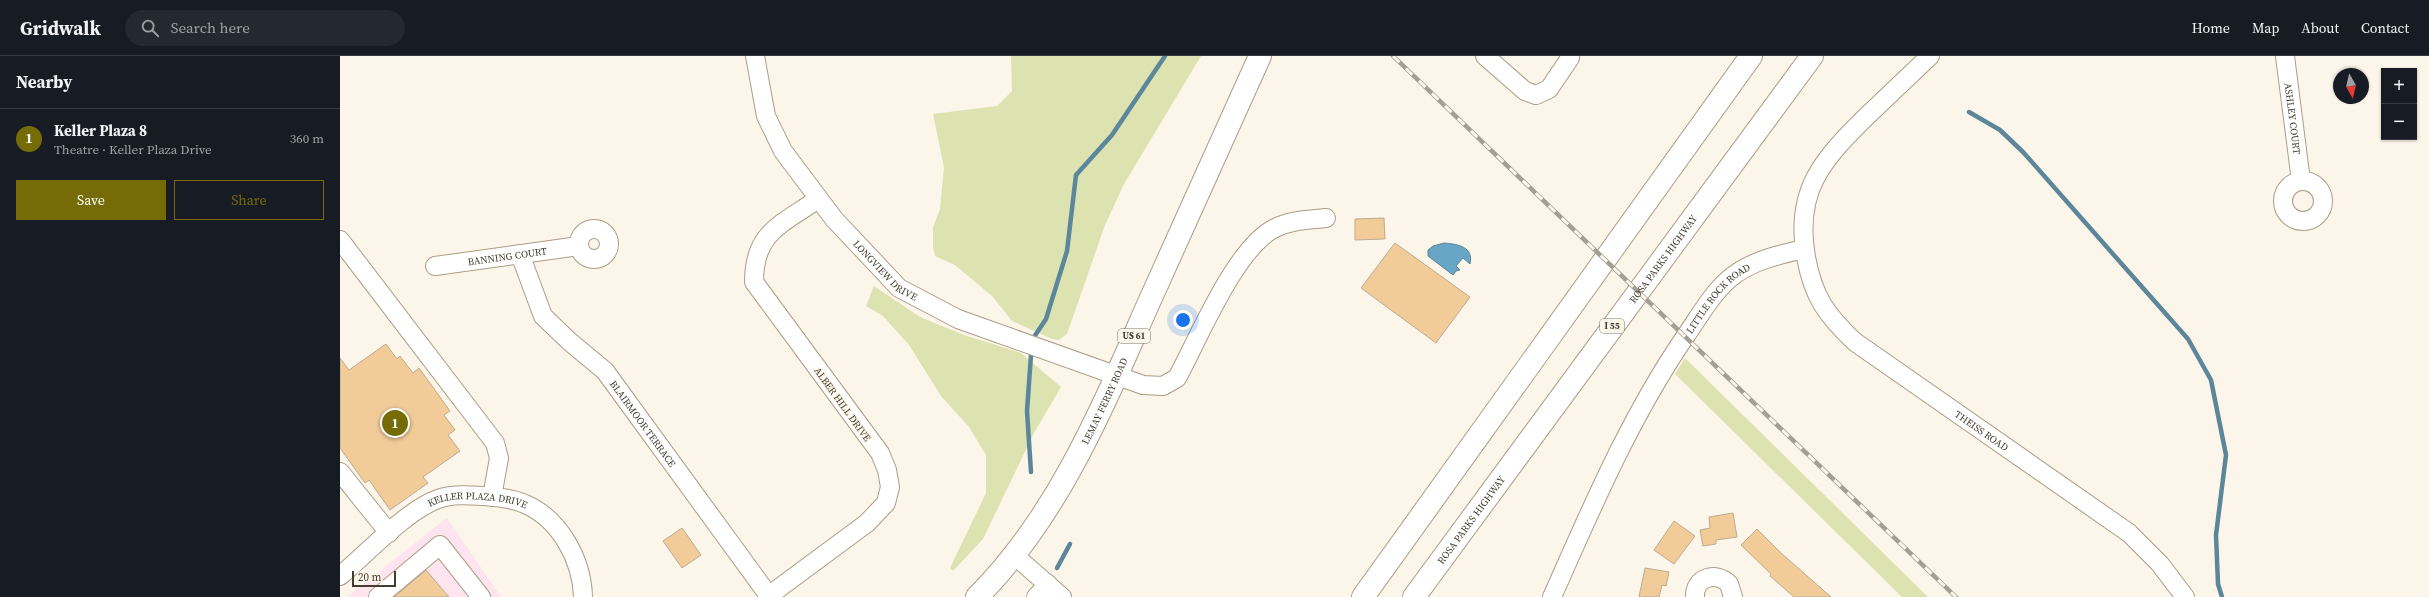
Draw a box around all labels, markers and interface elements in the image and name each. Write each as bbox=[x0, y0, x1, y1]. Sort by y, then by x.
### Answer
search box bbox=[125, 10, 405, 46]
text: Gridwalk bbox=[20, 15, 101, 41]
icon: search bbox=[139, 17, 161, 39]
text: Search here bbox=[171, 17, 250, 38]
text: Home bbox=[2192, 18, 2230, 38]
text: Map bbox=[2252, 18, 2279, 38]
text: About bbox=[2301, 18, 2339, 38]
text: Contact bbox=[2361, 18, 2409, 38]
north arrow bbox=[2333, 68, 2369, 104]
map controls bbox=[2381, 68, 2417, 140]
button: + bbox=[2381, 68, 2417, 104]
text: Nearby bbox=[16, 70, 72, 94]
street label: ASHLEY COURT bbox=[2281, 82, 2304, 155]
button: − bbox=[2381, 104, 2417, 140]
text: Keller Plaza 8 bbox=[54, 120, 147, 141]
text: 1 bbox=[25, 130, 33, 147]
text: 360 m bbox=[290, 130, 324, 147]
text: Theatre · Keller Plaza Drive bbox=[54, 141, 212, 158]
button: Save bbox=[16, 180, 166, 220]
button: Share bbox=[174, 180, 324, 220]
street label: ROSA PARKS HIGHWAY bbox=[1627, 212, 1700, 306]
street label: LONGVIEW DRIVE bbox=[850, 238, 920, 304]
street label: BANNING COURT bbox=[467, 245, 548, 268]
street label: LITTLE ROCK ROAD bbox=[1683, 261, 1752, 336]
your location bbox=[1173, 310, 1193, 330]
road number: I 55 bbox=[1600, 319, 1624, 333]
road number: US 61 bbox=[1118, 329, 1150, 343]
street label: LEMAY FERRY ROAD bbox=[1079, 356, 1131, 447]
street label: ALBER HILL DRIVE bbox=[811, 365, 874, 444]
street label: BLAIRMOOR TERRACE bbox=[607, 378, 679, 470]
pin: 1 bbox=[382, 408, 408, 438]
street label: THEISS ROAD bbox=[1952, 408, 2011, 454]
street label: ROSA PARKS HIGHWAY bbox=[1435, 473, 1508, 567]
street label: KELLER PLAZA DRIVE bbox=[425, 489, 530, 511]
scale bar bbox=[352, 569, 396, 588]
text: 20 m bbox=[358, 570, 381, 585]

